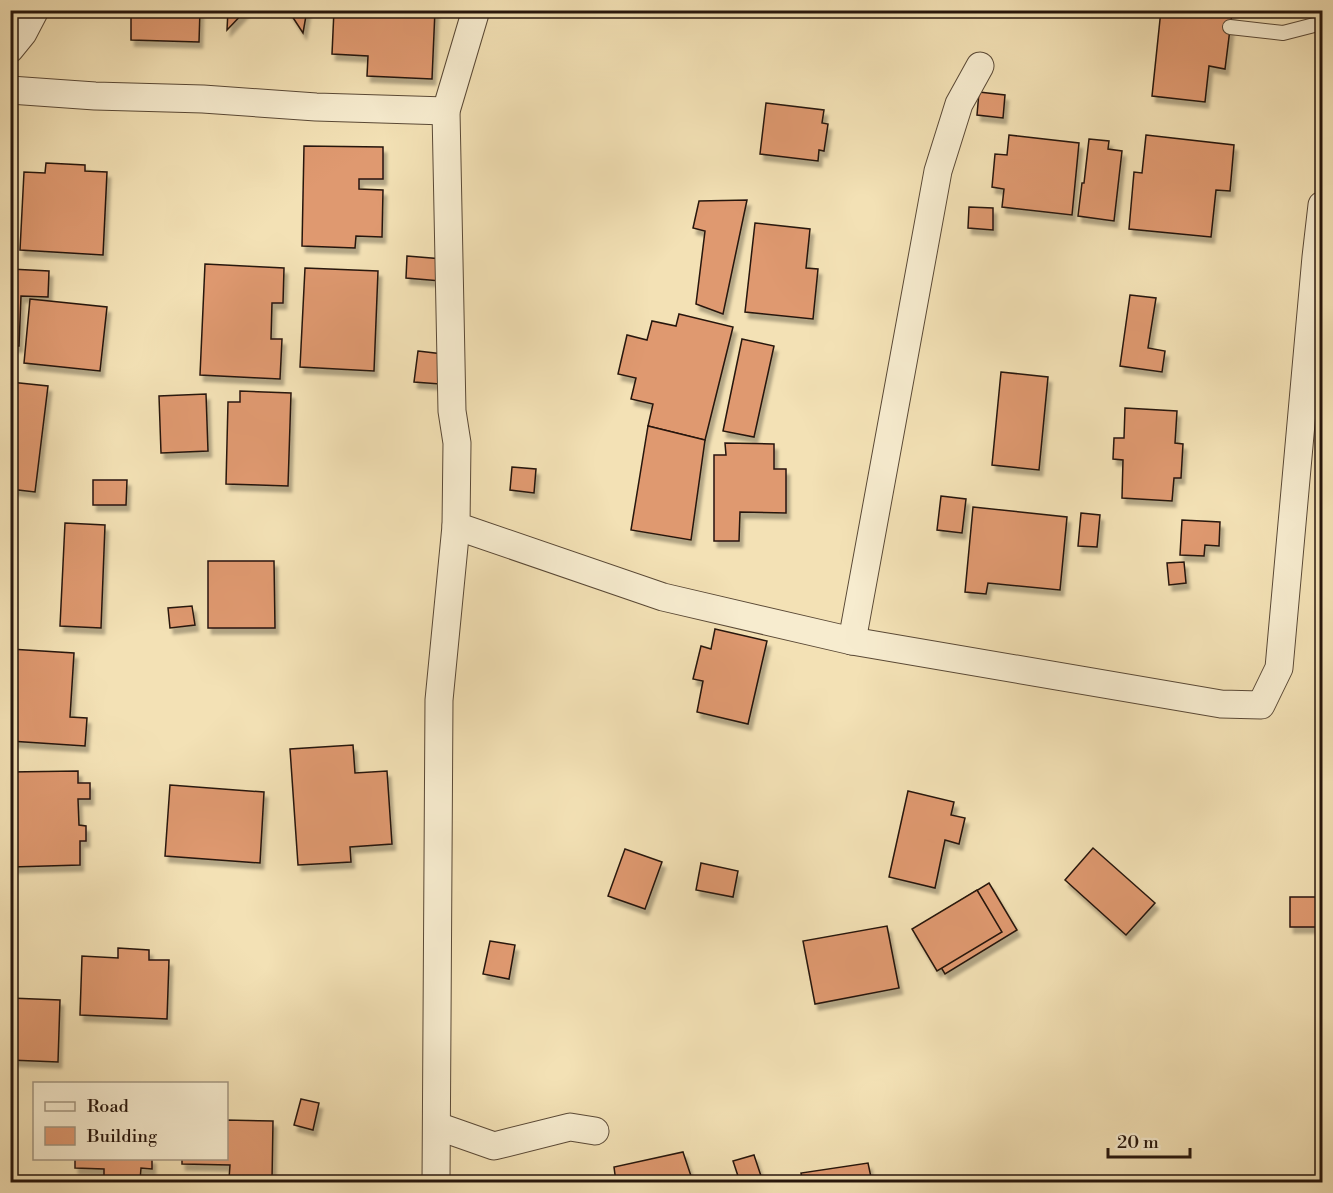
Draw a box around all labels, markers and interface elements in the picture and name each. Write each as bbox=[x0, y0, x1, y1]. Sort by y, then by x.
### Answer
legend bbox=[33, 1082, 228, 1160]
text: Road bbox=[87, 1095, 130, 1118]
scale bar bbox=[1108, 1121, 1190, 1159]
text: Building bbox=[86, 1125, 158, 1148]
text: 20 m bbox=[1117, 1131, 1159, 1154]

